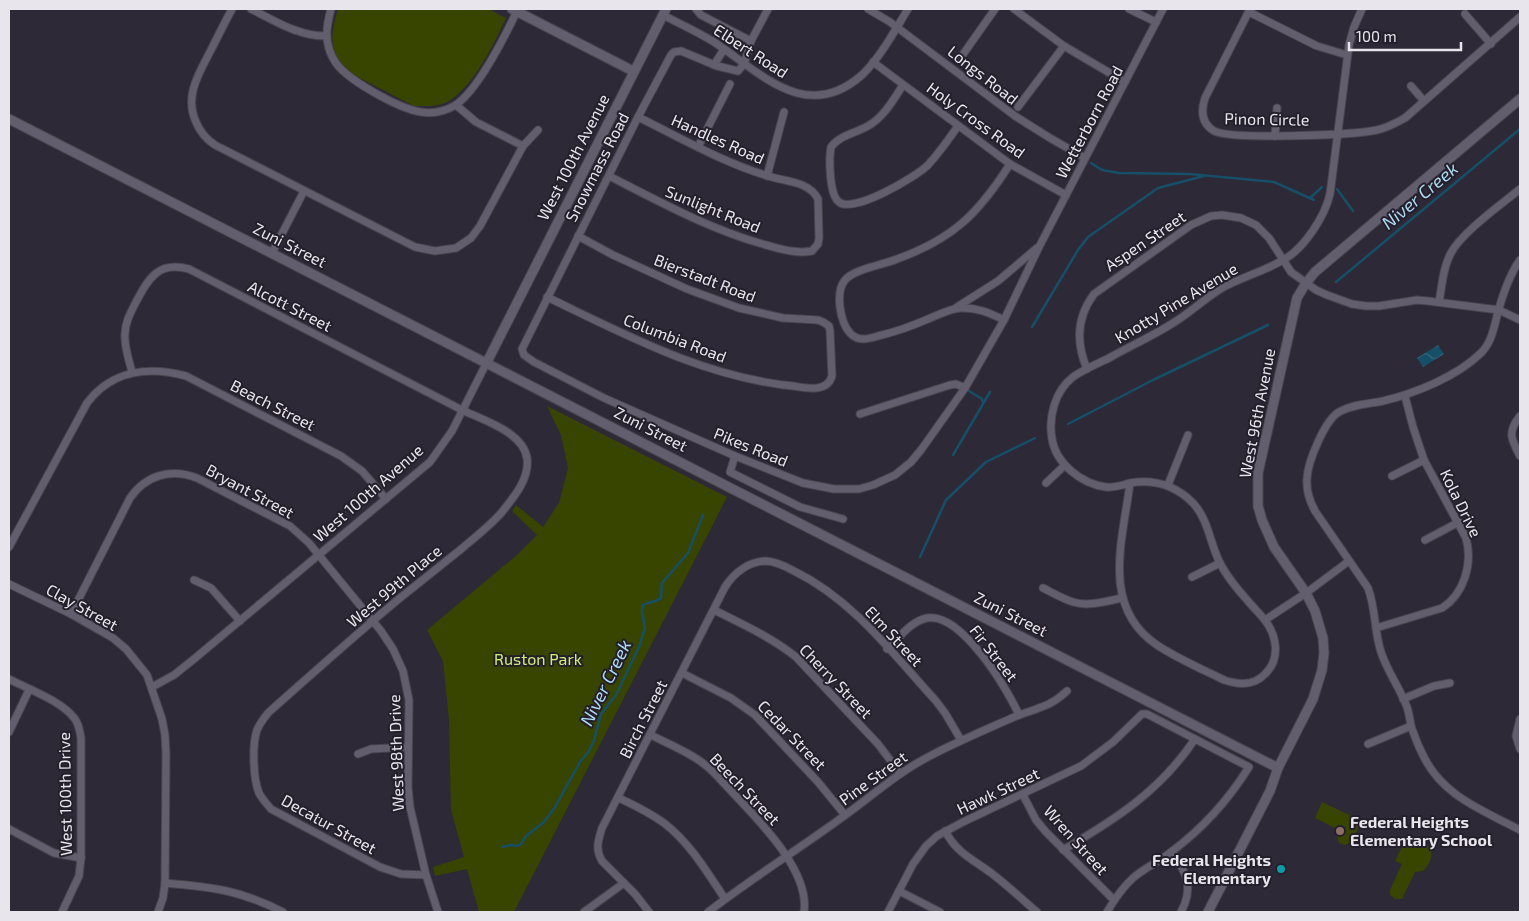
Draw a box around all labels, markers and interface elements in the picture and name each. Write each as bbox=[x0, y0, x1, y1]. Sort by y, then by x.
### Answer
street label: Elbert Road bbox=[711, 20, 792, 82]
scale bar bbox=[1349, 20, 1462, 52]
text: 100 m bbox=[1356, 27, 1397, 45]
street label: Longs Road bbox=[944, 41, 1022, 108]
street label: Wetterborn Road bbox=[1051, 62, 1126, 181]
street label: Holy Cross Road bbox=[923, 78, 1029, 162]
street label: West 100th Avenue bbox=[533, 90, 613, 223]
street label: Pinon Circle bbox=[1224, 108, 1310, 129]
street label: Snowmass Road bbox=[561, 109, 632, 225]
street label: Handles Road bbox=[669, 110, 768, 168]
water label: Niver Creek bbox=[1377, 157, 1462, 234]
street label: Sunlight Road bbox=[663, 181, 764, 236]
street label: Aspen Street bbox=[1101, 207, 1189, 275]
street label: Zuni Street bbox=[251, 218, 330, 271]
street label: Bierstadt Road bbox=[652, 249, 759, 306]
street label: Knotty Pine Avenue bbox=[1111, 258, 1241, 347]
street label: Alcott Street bbox=[245, 276, 335, 335]
street label: Columbia Road bbox=[621, 309, 729, 366]
street label: West 96th Avenue bbox=[1235, 346, 1278, 479]
street label: Beach Street bbox=[228, 375, 319, 434]
street label: Zuni Street bbox=[612, 402, 691, 455]
street label: Pikes Road bbox=[711, 423, 791, 470]
street label: West 100th Avenue bbox=[309, 440, 426, 545]
street label: Bryant Street bbox=[203, 459, 297, 522]
street label: Kola Drive bbox=[1437, 466, 1486, 540]
street label: West 99th Place bbox=[342, 540, 445, 631]
street label: Clay Street bbox=[43, 579, 121, 634]
street label: Zuni Street bbox=[972, 587, 1051, 640]
street label: Elm Street bbox=[862, 601, 927, 670]
street label: Fir Street bbox=[966, 621, 1022, 685]
water label: Niver Creek bbox=[575, 636, 635, 729]
street label: Cherry Street bbox=[796, 640, 877, 722]
park label: Ruston Park bbox=[494, 649, 582, 668]
street label: Birch Street bbox=[615, 676, 670, 761]
street label: West 98th Drive bbox=[384, 694, 407, 812]
street label: Cedar Street bbox=[754, 696, 830, 774]
street label: West 100th Drive bbox=[54, 732, 75, 856]
street label: Pine Street bbox=[835, 747, 910, 809]
street label: Beech Street bbox=[706, 749, 784, 828]
street label: Hawk Street bbox=[954, 763, 1042, 818]
street label: Decatur Street bbox=[279, 790, 380, 857]
street label: Wren Street bbox=[1040, 801, 1113, 878]
place label: Federal Heights Elementary School bbox=[1350, 812, 1493, 850]
marker: Federal Heights Elementary School bbox=[1334, 825, 1346, 837]
place label: Federal Heights Elementary bbox=[1152, 850, 1271, 888]
marker: Federal Heights Elementary bbox=[1275, 863, 1287, 875]

